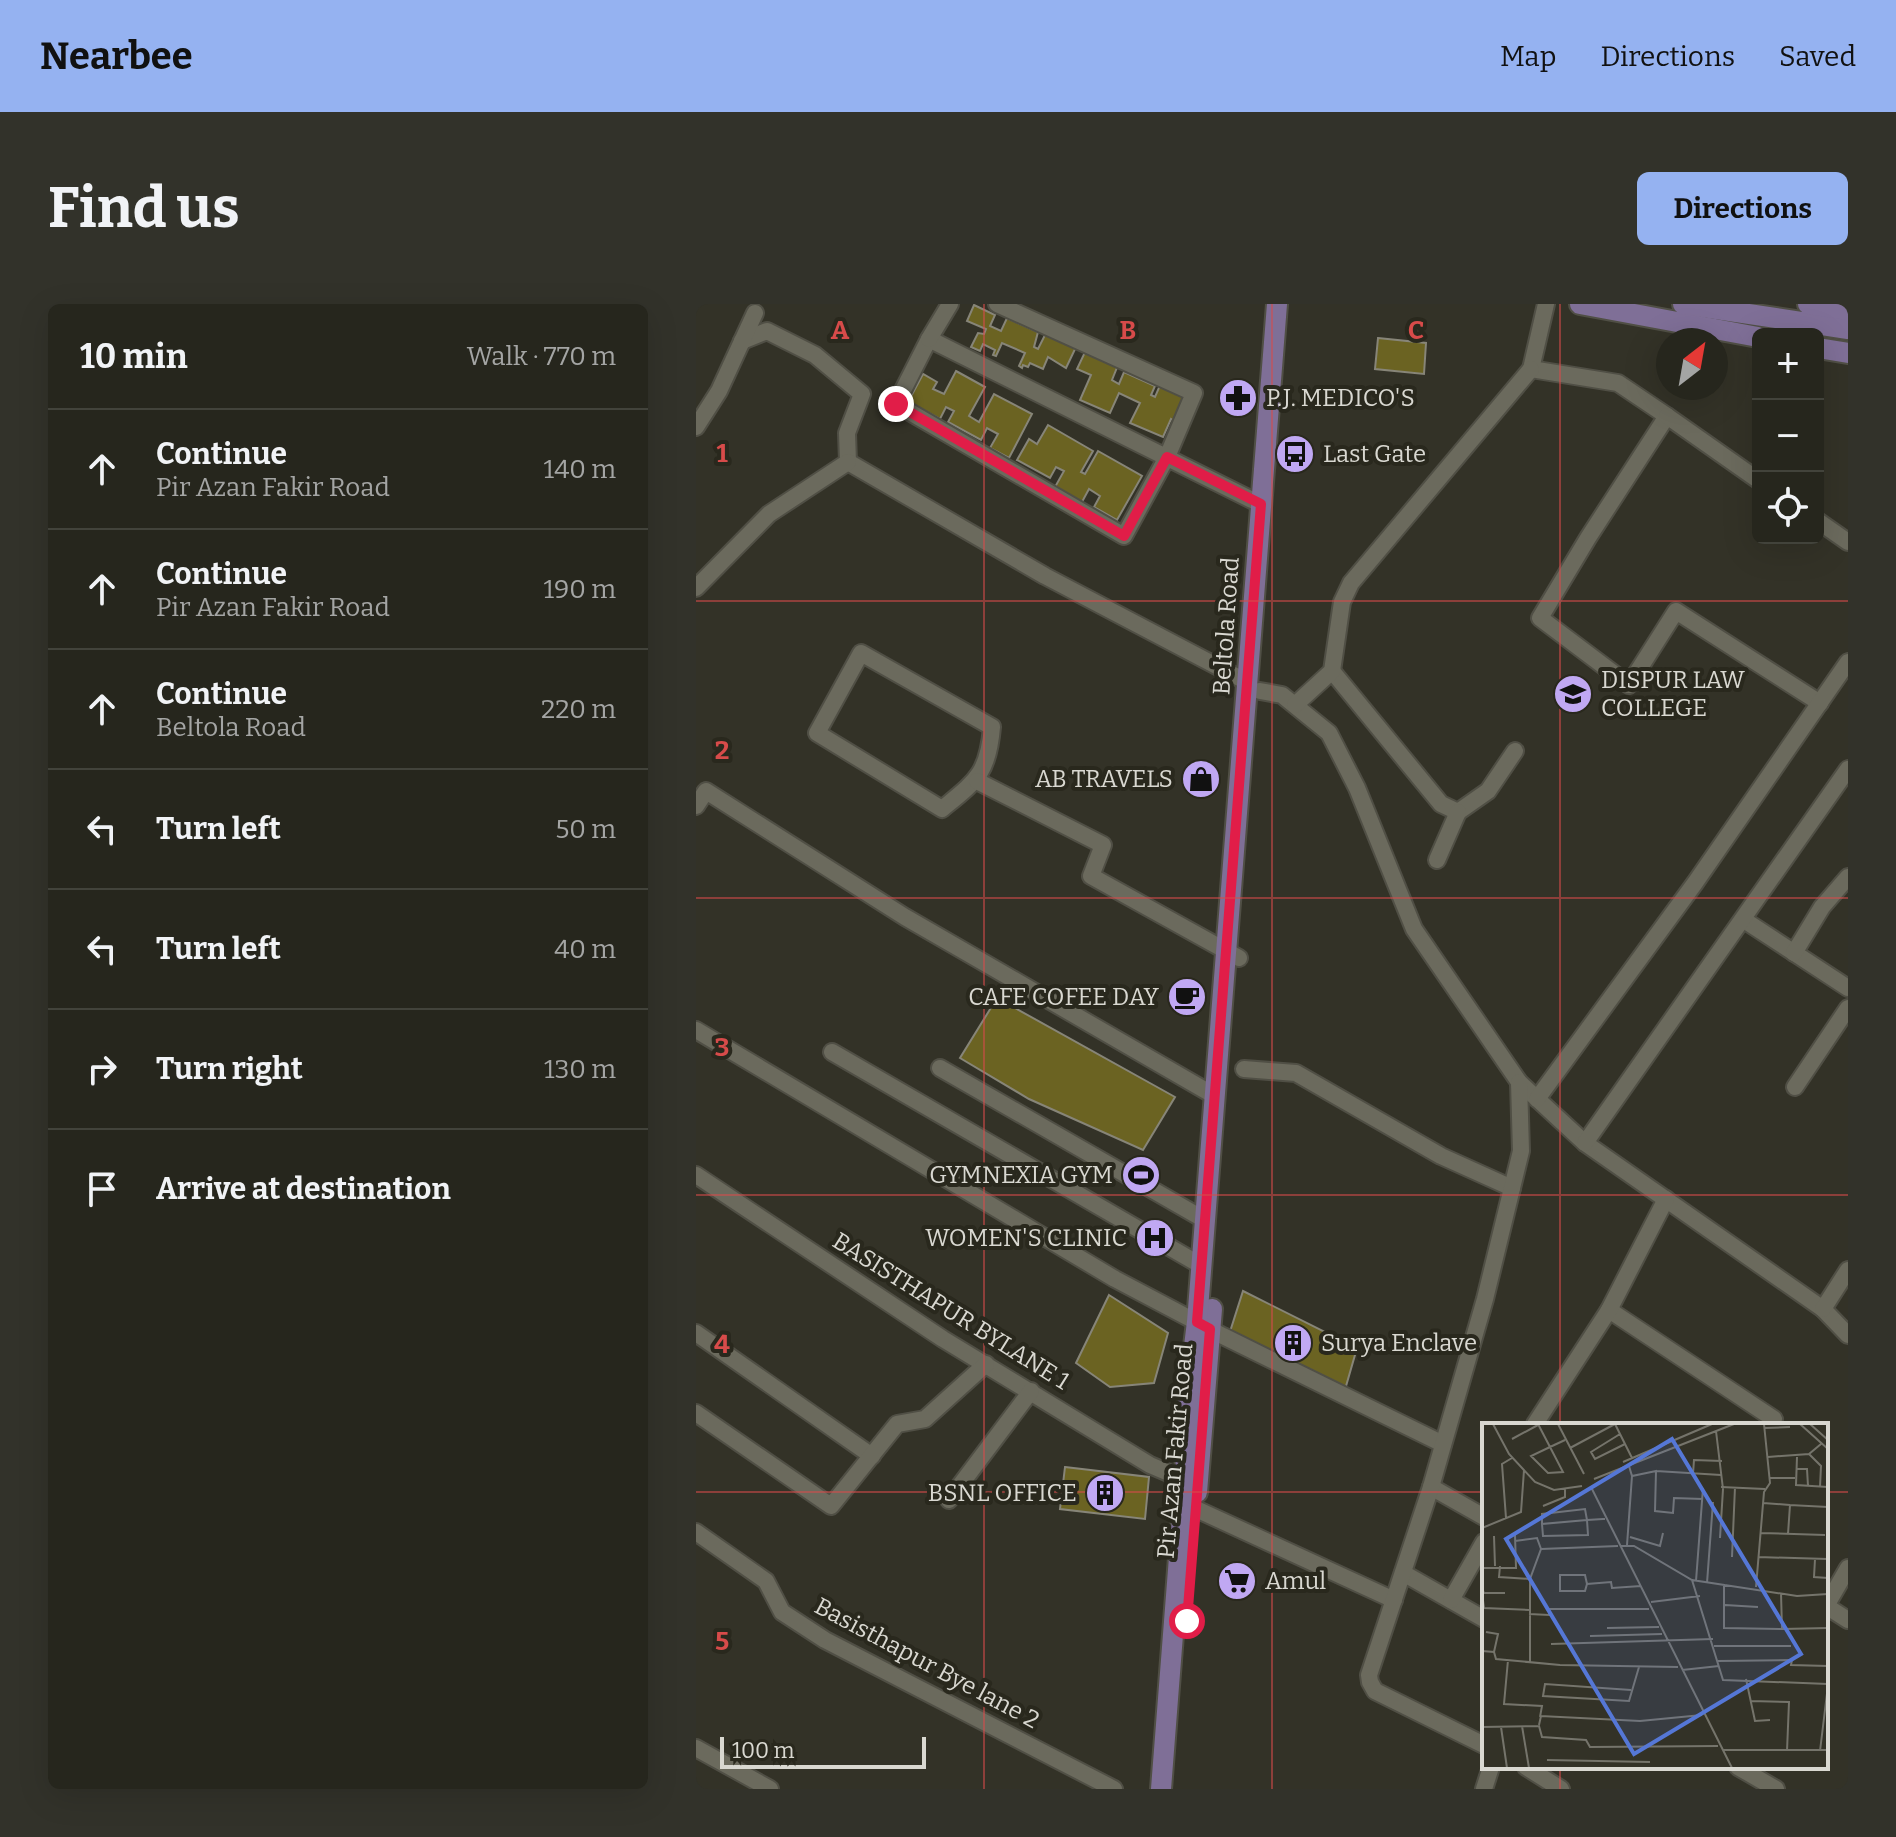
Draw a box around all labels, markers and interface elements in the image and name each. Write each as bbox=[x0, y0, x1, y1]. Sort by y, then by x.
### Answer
text: Nearbee bbox=[40, 33, 193, 79]
text: Map bbox=[1500, 40, 1556, 73]
text: Directions bbox=[1600, 40, 1735, 73]
text: Saved bbox=[1779, 40, 1856, 73]
button: Directions bbox=[1637, 172, 1848, 245]
text: Find us bbox=[48, 175, 240, 242]
text: A bbox=[831, 315, 850, 346]
text: B bbox=[1120, 315, 1136, 346]
text: C bbox=[1408, 315, 1424, 346]
north arrow bbox=[1656, 328, 1728, 400]
map controls bbox=[1752, 328, 1824, 544]
button: + bbox=[1752, 328, 1824, 400]
text: 10 min bbox=[80, 336, 188, 377]
text: Walk · 770 m bbox=[467, 341, 616, 372]
pharmacy icon: P.J. MEDICO'S bbox=[1217, 377, 1259, 419]
place label: P.J. MEDICO'S bbox=[1266, 384, 1415, 412]
route end bbox=[878, 386, 914, 422]
button: − bbox=[1752, 400, 1824, 472]
bus stop icon: Last Gate bbox=[1274, 433, 1316, 475]
text: Continue bbox=[156, 436, 287, 472]
text: 1 bbox=[716, 438, 728, 469]
place label: Last Gate bbox=[1323, 440, 1426, 468]
icon: ahead bbox=[80, 447, 124, 491]
text: 140 m bbox=[544, 454, 616, 485]
text: Pir Azan Fakir Road bbox=[156, 472, 390, 503]
button: locate bbox=[1752, 472, 1824, 544]
text: Continue bbox=[156, 556, 287, 592]
street label: Beltola Road bbox=[1207, 556, 1245, 696]
icon: ahead bbox=[80, 567, 124, 611]
text: 190 m bbox=[544, 574, 616, 605]
text: Pir Azan Fakir Road bbox=[156, 592, 390, 623]
place label: DISPUR LAW COLLEGE bbox=[1601, 666, 1745, 722]
school or university icon: DISPUR LAW COLLEGE bbox=[1552, 673, 1594, 715]
text: Continue bbox=[156, 676, 287, 712]
icon: ahead bbox=[80, 687, 124, 731]
text: 220 m bbox=[541, 694, 616, 725]
text: Beltola Road bbox=[156, 712, 306, 743]
text: 2 bbox=[715, 735, 729, 766]
shop icon: AB TRAVELS bbox=[1180, 758, 1222, 800]
place label: AB TRAVELS bbox=[1035, 765, 1173, 793]
icon: left bbox=[80, 807, 124, 851]
text: Turn left bbox=[156, 811, 281, 847]
text: 50 m bbox=[555, 814, 616, 845]
icon: left bbox=[80, 927, 124, 971]
text: Turn left bbox=[156, 931, 281, 967]
text: 40 m bbox=[554, 934, 616, 965]
cafe icon: CAFE COFEE DAY bbox=[1166, 976, 1208, 1018]
place label: CAFE COFEE DAY bbox=[968, 983, 1160, 1011]
text: 3 bbox=[715, 1032, 729, 1063]
icon: right bbox=[80, 1047, 124, 1091]
text: Turn right bbox=[156, 1051, 303, 1087]
text: 130 m bbox=[544, 1054, 616, 1085]
sports icon: GYMNEXIA GYM bbox=[1120, 1154, 1162, 1196]
place label: GYMNEXIA GYM bbox=[929, 1161, 1113, 1189]
icon: arrive bbox=[80, 1167, 124, 1211]
text: Arrive at destination bbox=[156, 1171, 451, 1207]
hospital icon: WOMEN'S CLINIC bbox=[1134, 1217, 1176, 1259]
place label: WOMEN'S CLINIC bbox=[925, 1224, 1127, 1252]
street label: BASISTHAPUR BYLANE 1 bbox=[828, 1227, 1075, 1395]
building icon: Surya Enclave bbox=[1272, 1322, 1314, 1364]
text: 4 bbox=[714, 1329, 730, 1360]
place label: Surya Enclave bbox=[1321, 1329, 1477, 1357]
street label: Pir Azan Fakir Road bbox=[1152, 1342, 1198, 1560]
inset map bbox=[1482, 1423, 1828, 1769]
building icon: BSNL OFFICE bbox=[1084, 1472, 1126, 1514]
place label: BSNL OFFICE bbox=[928, 1479, 1077, 1507]
supermarket icon: Amul bbox=[1216, 1560, 1258, 1602]
place label: Amul bbox=[1265, 1567, 1326, 1595]
street label: Basisthapur Bye lane 2 bbox=[810, 1592, 1044, 1734]
route start bbox=[1169, 1603, 1205, 1639]
text: 5 bbox=[715, 1626, 729, 1657]
scale bar bbox=[720, 1733, 926, 1769]
text: 100 m bbox=[732, 1737, 795, 1764]

